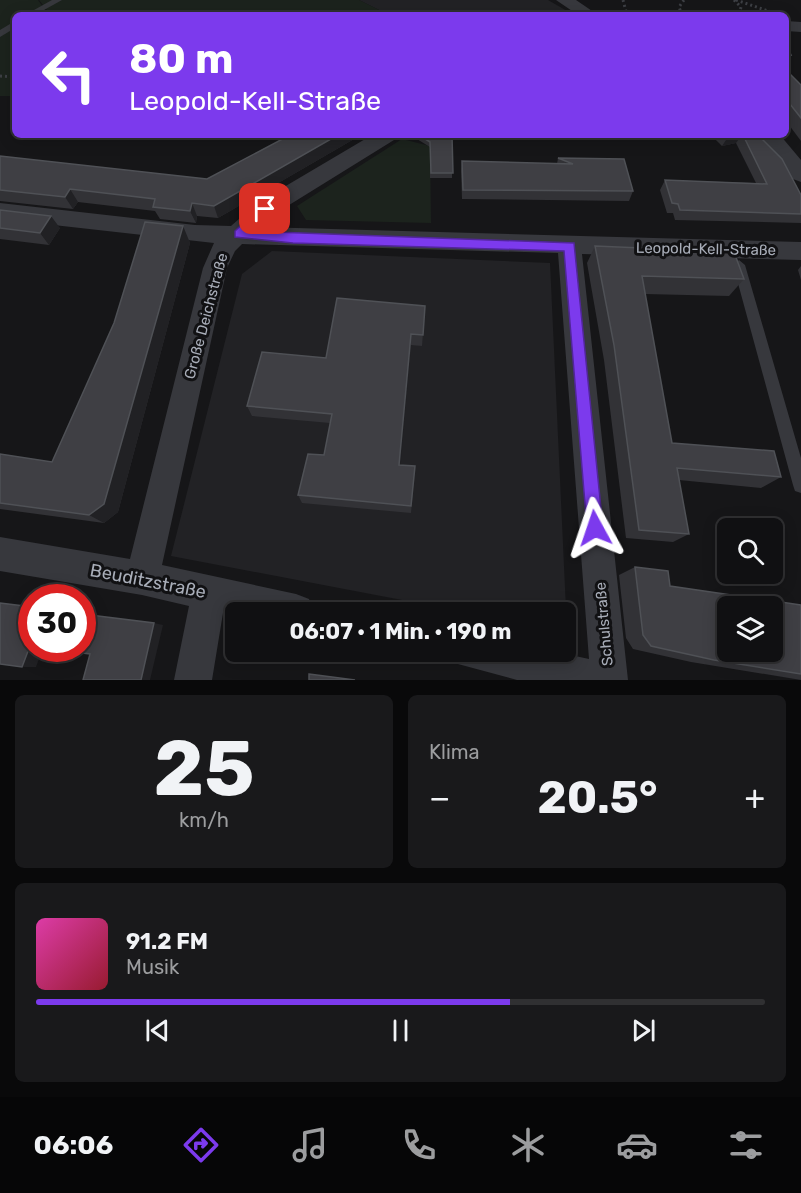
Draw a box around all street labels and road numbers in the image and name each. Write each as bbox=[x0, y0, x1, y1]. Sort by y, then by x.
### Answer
street label: Leopold-Kell-Straße bbox=[636, 239, 776, 259]
street label: Große Deichstraße bbox=[181, 251, 231, 381]
street label: Beuditzstraße bbox=[88, 559, 208, 603]
street label: Schulstraße bbox=[591, 581, 617, 667]

